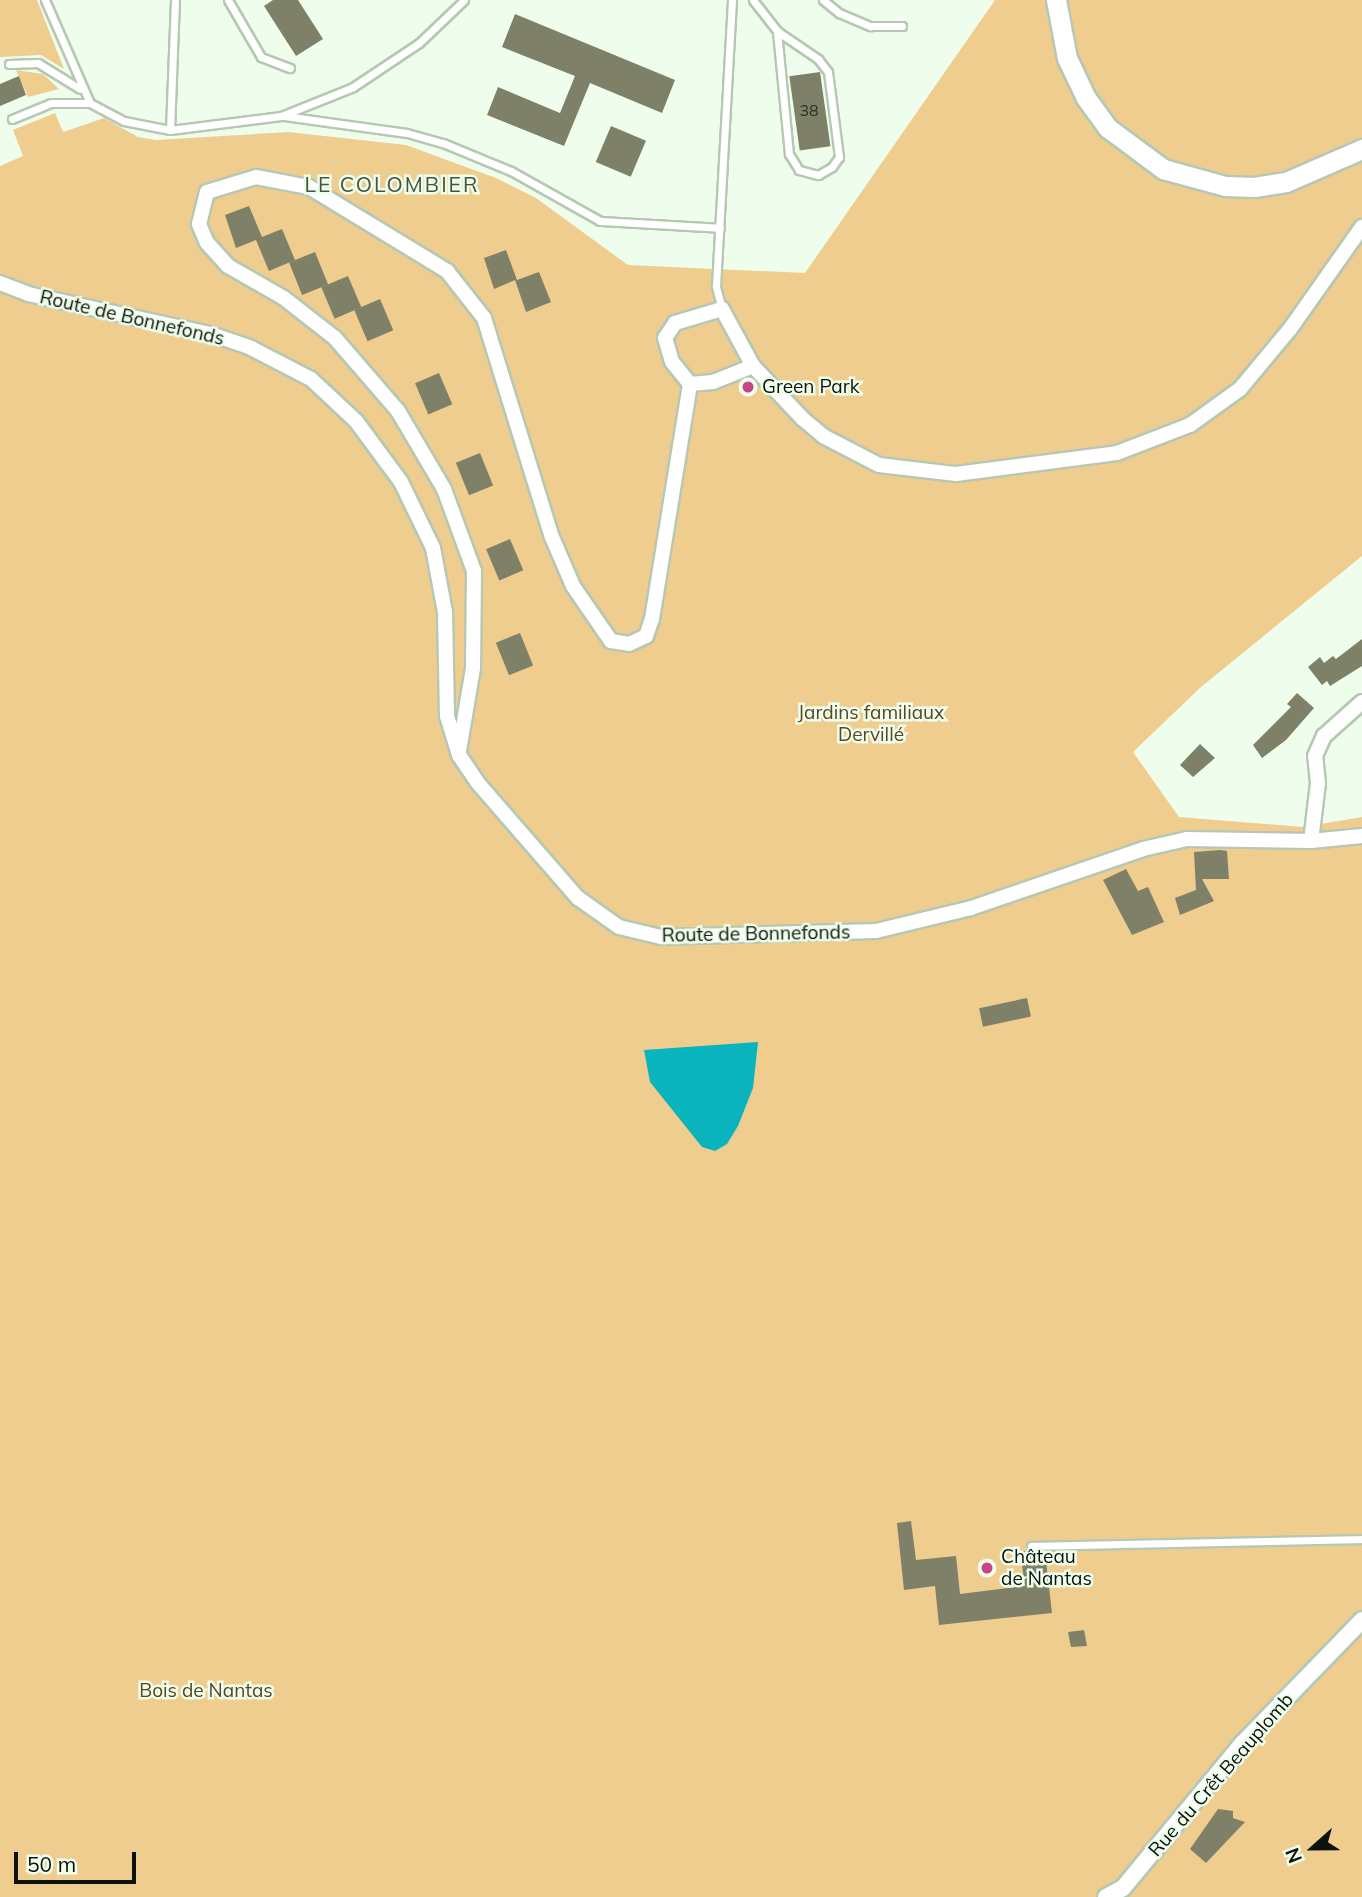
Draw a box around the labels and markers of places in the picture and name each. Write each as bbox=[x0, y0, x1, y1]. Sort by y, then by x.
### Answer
place label: Green Park bbox=[762, 376, 859, 398]
marker: Green Park bbox=[740, 379, 756, 395]
place label: Château de Nantas bbox=[1001, 1546, 1092, 1590]
marker: Château de Nantas bbox=[979, 1560, 995, 1576]

